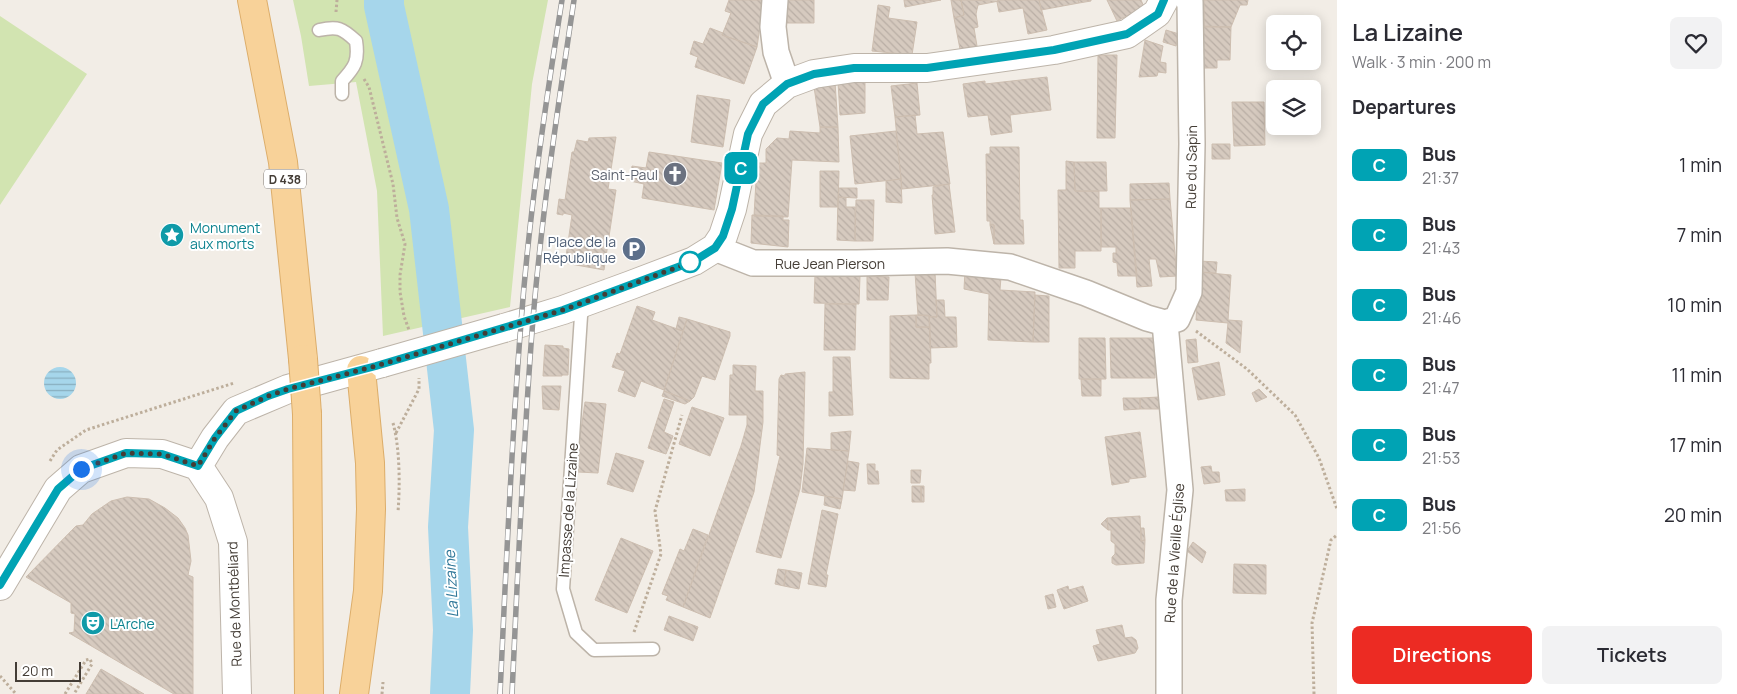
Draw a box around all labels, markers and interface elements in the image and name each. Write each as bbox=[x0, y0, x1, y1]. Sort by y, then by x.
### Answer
map controls bbox=[1266, 15, 1321, 135]
button: locate bbox=[1266, 15, 1321, 70]
text: La Lizaine bbox=[1352, 15, 1463, 48]
button: heart bbox=[1670, 17, 1722, 69]
text: Walk · 3 min · 200 m bbox=[1352, 51, 1491, 73]
button: layers bbox=[1266, 80, 1321, 135]
text: Departures bbox=[1352, 94, 1456, 120]
street label: Rue du Sapin bbox=[1181, 125, 1201, 209]
text: Bus bbox=[1422, 141, 1456, 167]
line badge: C bbox=[725, 152, 757, 184]
text: 1 min bbox=[1679, 152, 1722, 178]
text: C bbox=[1373, 153, 1386, 177]
text: C bbox=[734, 156, 748, 180]
church icon: Saint-Paul bbox=[662, 161, 688, 187]
place label: Saint-Paul bbox=[591, 165, 658, 184]
text: 21:37 bbox=[1422, 167, 1459, 189]
road number: D 438 bbox=[264, 170, 306, 188]
text: Bus bbox=[1422, 211, 1456, 237]
place label: Monument aux morts bbox=[190, 218, 261, 253]
place icon: Monument aux morts bbox=[159, 222, 185, 248]
text: 7 min bbox=[1677, 222, 1722, 248]
text: C bbox=[1373, 223, 1386, 247]
place label: Place de la République bbox=[543, 232, 616, 267]
parking icon: Place de la République bbox=[621, 236, 647, 262]
text: 21:43 bbox=[1422, 237, 1460, 259]
unlabelled marker bbox=[679, 251, 701, 273]
street label: Rue Jean Pierson bbox=[775, 254, 885, 273]
text: Bus bbox=[1422, 281, 1456, 307]
text: 10 min bbox=[1667, 292, 1722, 318]
text: C bbox=[1373, 293, 1386, 317]
text: 21:46 bbox=[1422, 307, 1462, 329]
text: Bus bbox=[1422, 351, 1456, 377]
text: 11 min bbox=[1672, 362, 1722, 388]
text: C bbox=[1373, 363, 1386, 387]
text: 21:47 bbox=[1422, 377, 1460, 399]
text: Bus bbox=[1422, 421, 1456, 447]
text: 17 min bbox=[1669, 432, 1722, 458]
text: C bbox=[1373, 433, 1386, 457]
street label: Impasse de la Lizaine bbox=[554, 442, 582, 578]
text: 21:53 bbox=[1422, 447, 1460, 469]
your location bbox=[69, 457, 94, 482]
street label: Rue de la Vieille Église bbox=[1160, 483, 1188, 623]
text: Bus bbox=[1422, 491, 1456, 517]
text: 20 min bbox=[1664, 502, 1722, 528]
text: C bbox=[1373, 503, 1386, 527]
text: 21:56 bbox=[1422, 517, 1461, 539]
street label: Rue de Montbéliard bbox=[222, 541, 246, 667]
water label: La Lizaine bbox=[439, 549, 463, 618]
theatre icon: L'Arche bbox=[80, 610, 106, 636]
place label: L'Arche bbox=[110, 614, 155, 633]
button: Directions bbox=[1352, 626, 1532, 684]
button: Tickets bbox=[1542, 626, 1722, 684]
scale bar bbox=[15, 659, 81, 682]
text: 20 m bbox=[22, 661, 53, 680]

